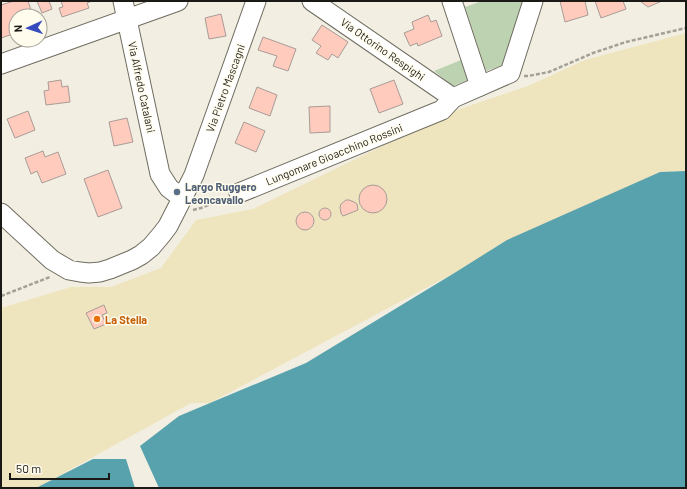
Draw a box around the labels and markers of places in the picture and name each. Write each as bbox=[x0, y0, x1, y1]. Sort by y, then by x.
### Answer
place label: Largo Ruggero Leoncavallo bbox=[185, 180, 257, 206]
marker: Largo Ruggero Leoncavallo bbox=[172, 187, 182, 197]
place label: La Stella bbox=[105, 313, 147, 326]
marker: La Stella bbox=[92, 314, 102, 324]

